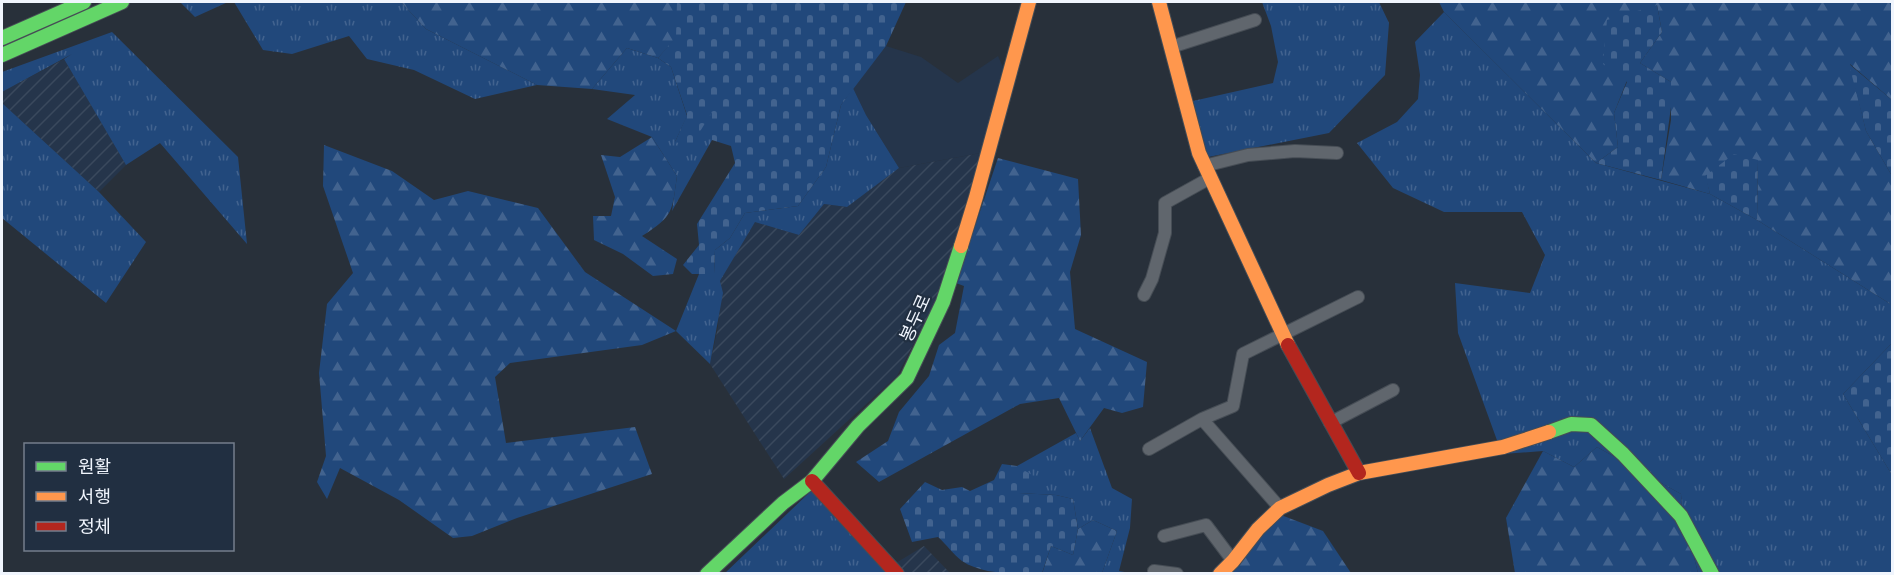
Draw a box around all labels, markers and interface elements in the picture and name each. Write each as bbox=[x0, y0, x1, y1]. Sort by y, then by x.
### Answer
street label: 봉두로 bbox=[894, 291, 936, 345]
legend bbox=[24, 443, 234, 551]
text: 원활 bbox=[78, 455, 111, 478]
text: 서행 bbox=[78, 485, 111, 508]
text: 정체 bbox=[78, 515, 111, 538]

